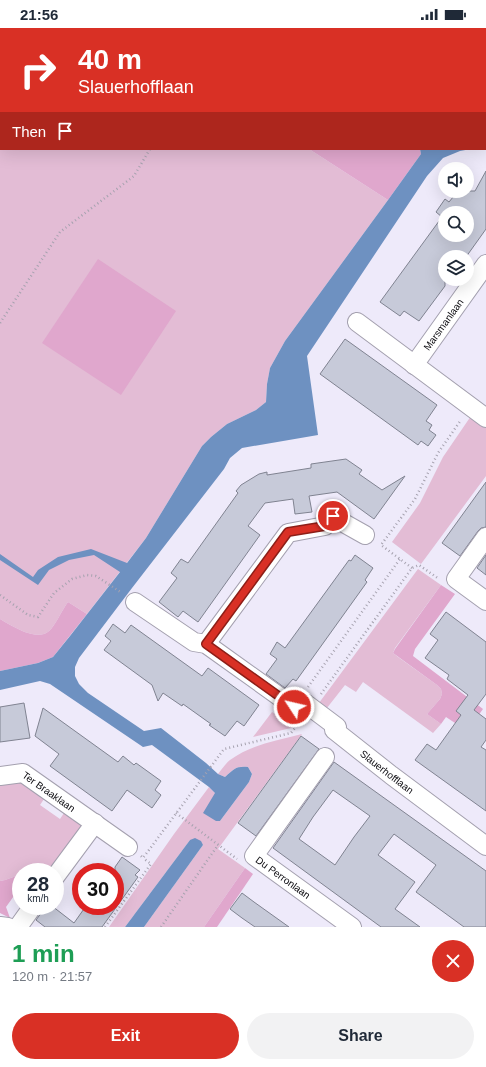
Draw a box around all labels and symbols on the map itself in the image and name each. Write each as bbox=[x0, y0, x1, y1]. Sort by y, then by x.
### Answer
street label: Marsmanlaan bbox=[421, 296, 465, 352]
pin bbox=[316, 499, 350, 533]
position arrow bbox=[273, 686, 315, 728]
street label: Slauerhofflaan bbox=[358, 747, 416, 796]
street label: Ter Braaklaan bbox=[21, 769, 77, 814]
street label: Du Perronlaan bbox=[254, 854, 313, 901]
speed limit sign: 30 bbox=[72, 863, 124, 915]

